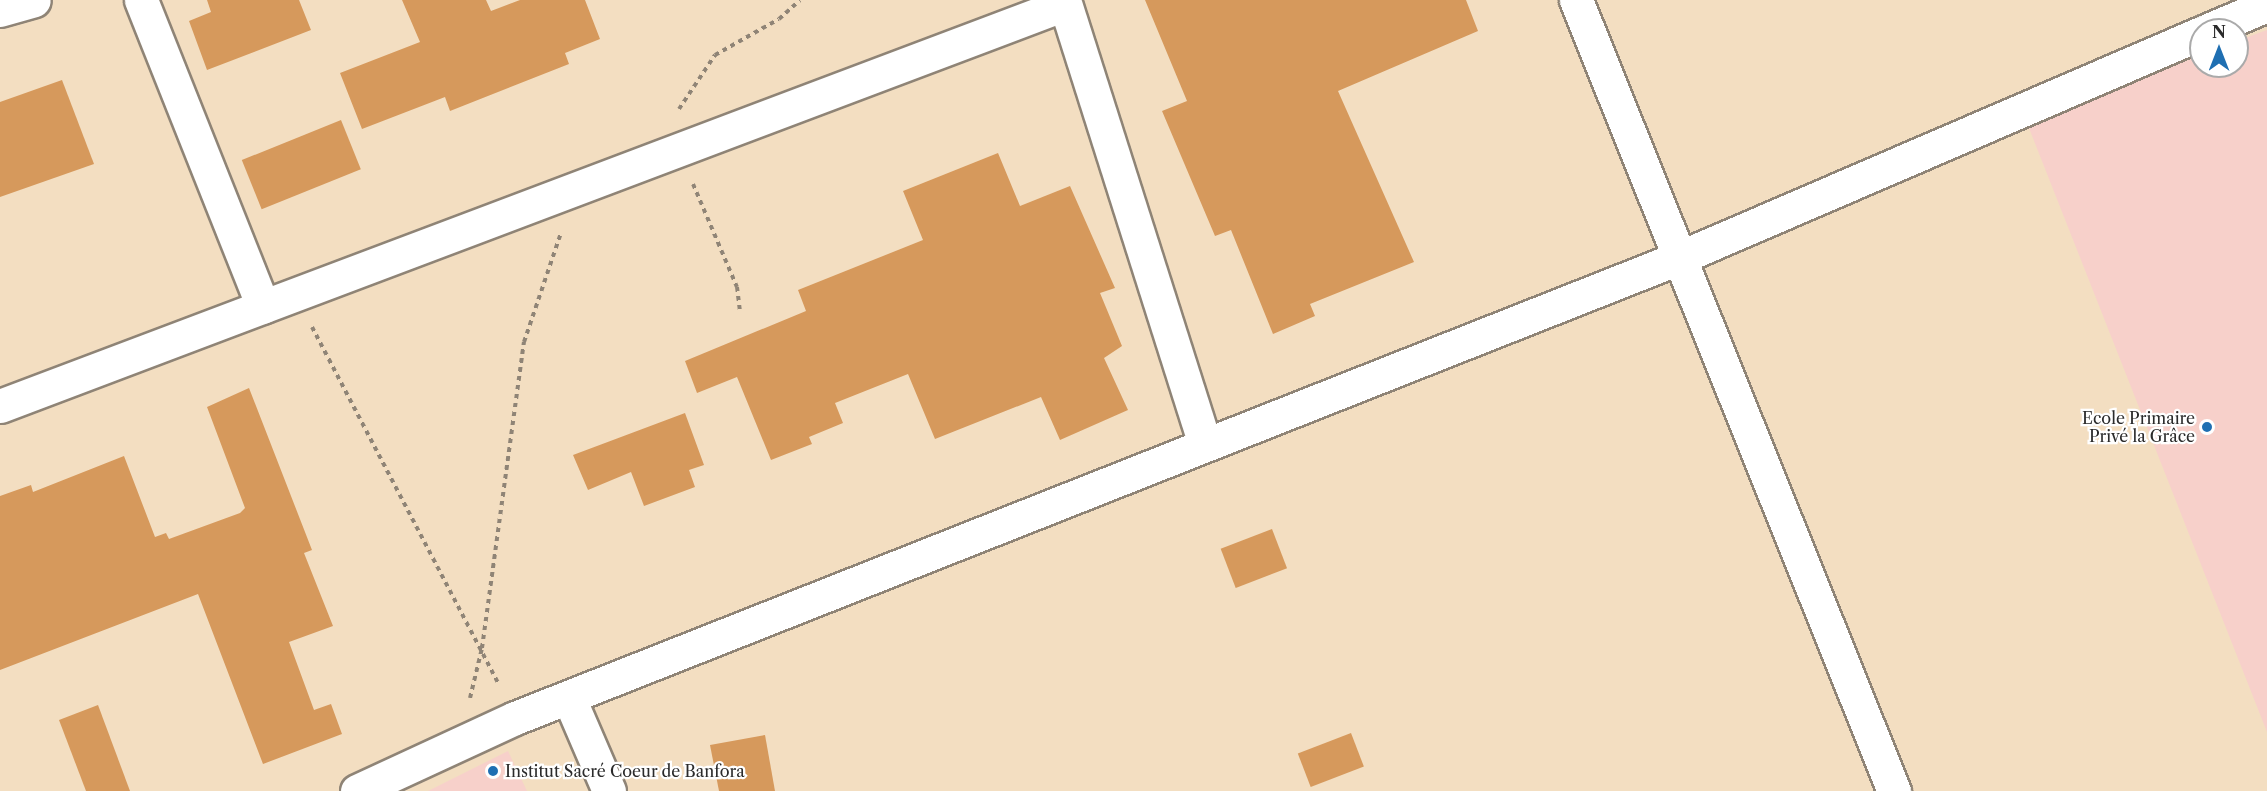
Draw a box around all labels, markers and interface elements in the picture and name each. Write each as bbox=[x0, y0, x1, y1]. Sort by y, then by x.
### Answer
north arrow bbox=[2189, 18, 2249, 78]
text: N bbox=[2212, 22, 2226, 42]
place label: Ecole Primaire Privé la Grâce bbox=[2082, 408, 2195, 446]
marker: Ecole Primaire Privé la Grâce bbox=[2200, 420, 2214, 434]
place label: Institut Sacré Coeur de Banfora bbox=[505, 761, 745, 781]
marker: Institut Sacré Coeur de Banfora bbox=[486, 764, 500, 778]

